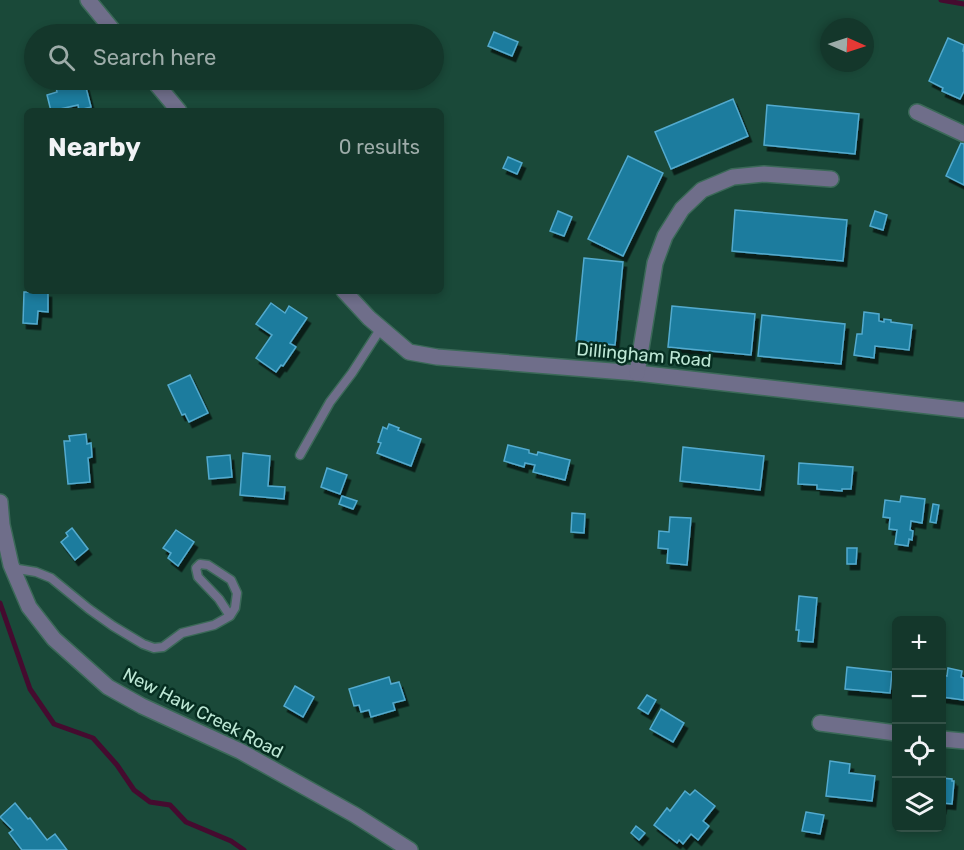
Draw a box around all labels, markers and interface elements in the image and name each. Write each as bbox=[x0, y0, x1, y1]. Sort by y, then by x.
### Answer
north arrow bbox=[820, 18, 874, 72]
search box bbox=[24, 24, 444, 90]
icon: search bbox=[45, 41, 78, 74]
text: Search here bbox=[93, 44, 216, 71]
text: Nearby bbox=[48, 132, 141, 163]
text: 0 results bbox=[339, 135, 420, 159]
street label: Dillingham Road bbox=[576, 338, 712, 372]
map controls bbox=[892, 616, 946, 832]
button: + bbox=[892, 616, 946, 670]
street label: New Haw Creek Road bbox=[119, 663, 287, 763]
button: − bbox=[892, 670, 946, 724]
button: locate bbox=[892, 724, 946, 778]
button: layers bbox=[892, 778, 946, 832]

